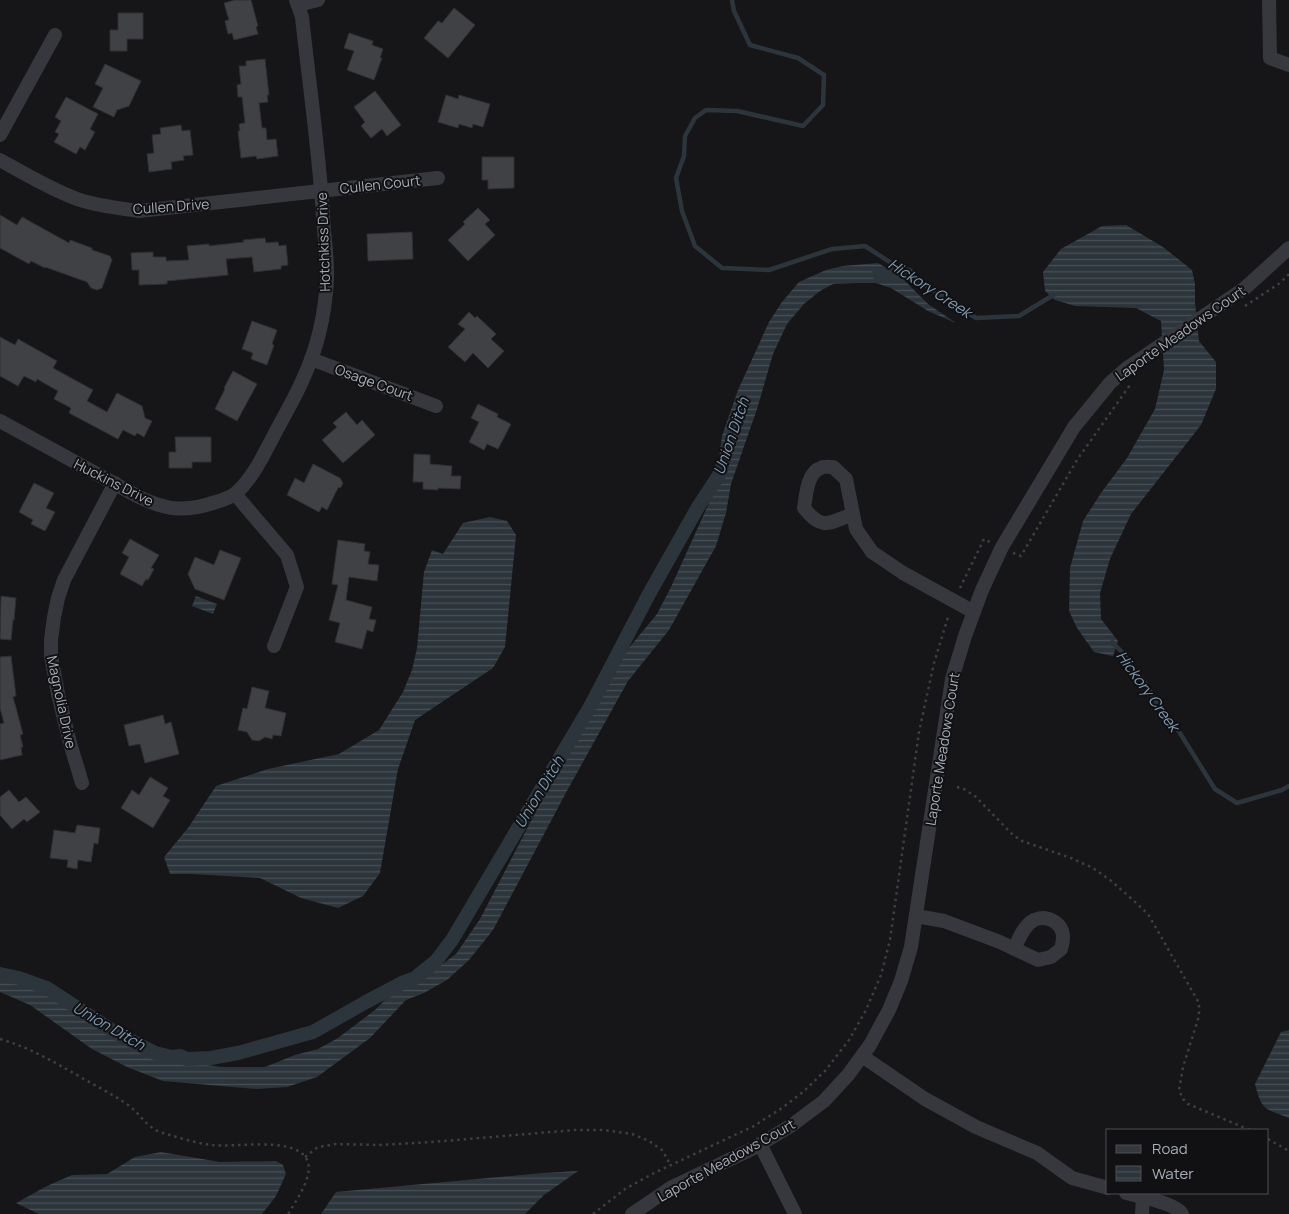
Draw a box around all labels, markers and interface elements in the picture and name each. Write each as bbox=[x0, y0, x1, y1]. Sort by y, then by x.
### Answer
street label: Cullen Court bbox=[339, 170, 422, 198]
street label: Hotchkiss Drive bbox=[312, 192, 334, 292]
street label: Cullen Drive bbox=[132, 194, 210, 218]
water label: Hickory Creek bbox=[884, 253, 978, 324]
street label: Laporte Meadows Court bbox=[1111, 281, 1249, 385]
street label: Osage Court bbox=[332, 359, 416, 405]
water label: Union Ditch bbox=[708, 394, 754, 477]
street label: Huckins Drive bbox=[71, 454, 157, 510]
water label: Hickory Creek bbox=[1111, 646, 1186, 738]
street label: Magnolia Drive bbox=[43, 654, 81, 750]
street label: Laporte Meadows Court bbox=[921, 671, 964, 827]
water label: Union Ditch bbox=[509, 751, 569, 832]
water label: Union Ditch bbox=[69, 997, 150, 1056]
street label: Laporte Meadows Court bbox=[654, 1114, 799, 1206]
legend bbox=[1106, 1129, 1269, 1194]
text: Road bbox=[1152, 1138, 1188, 1159]
text: Water bbox=[1152, 1163, 1194, 1184]

